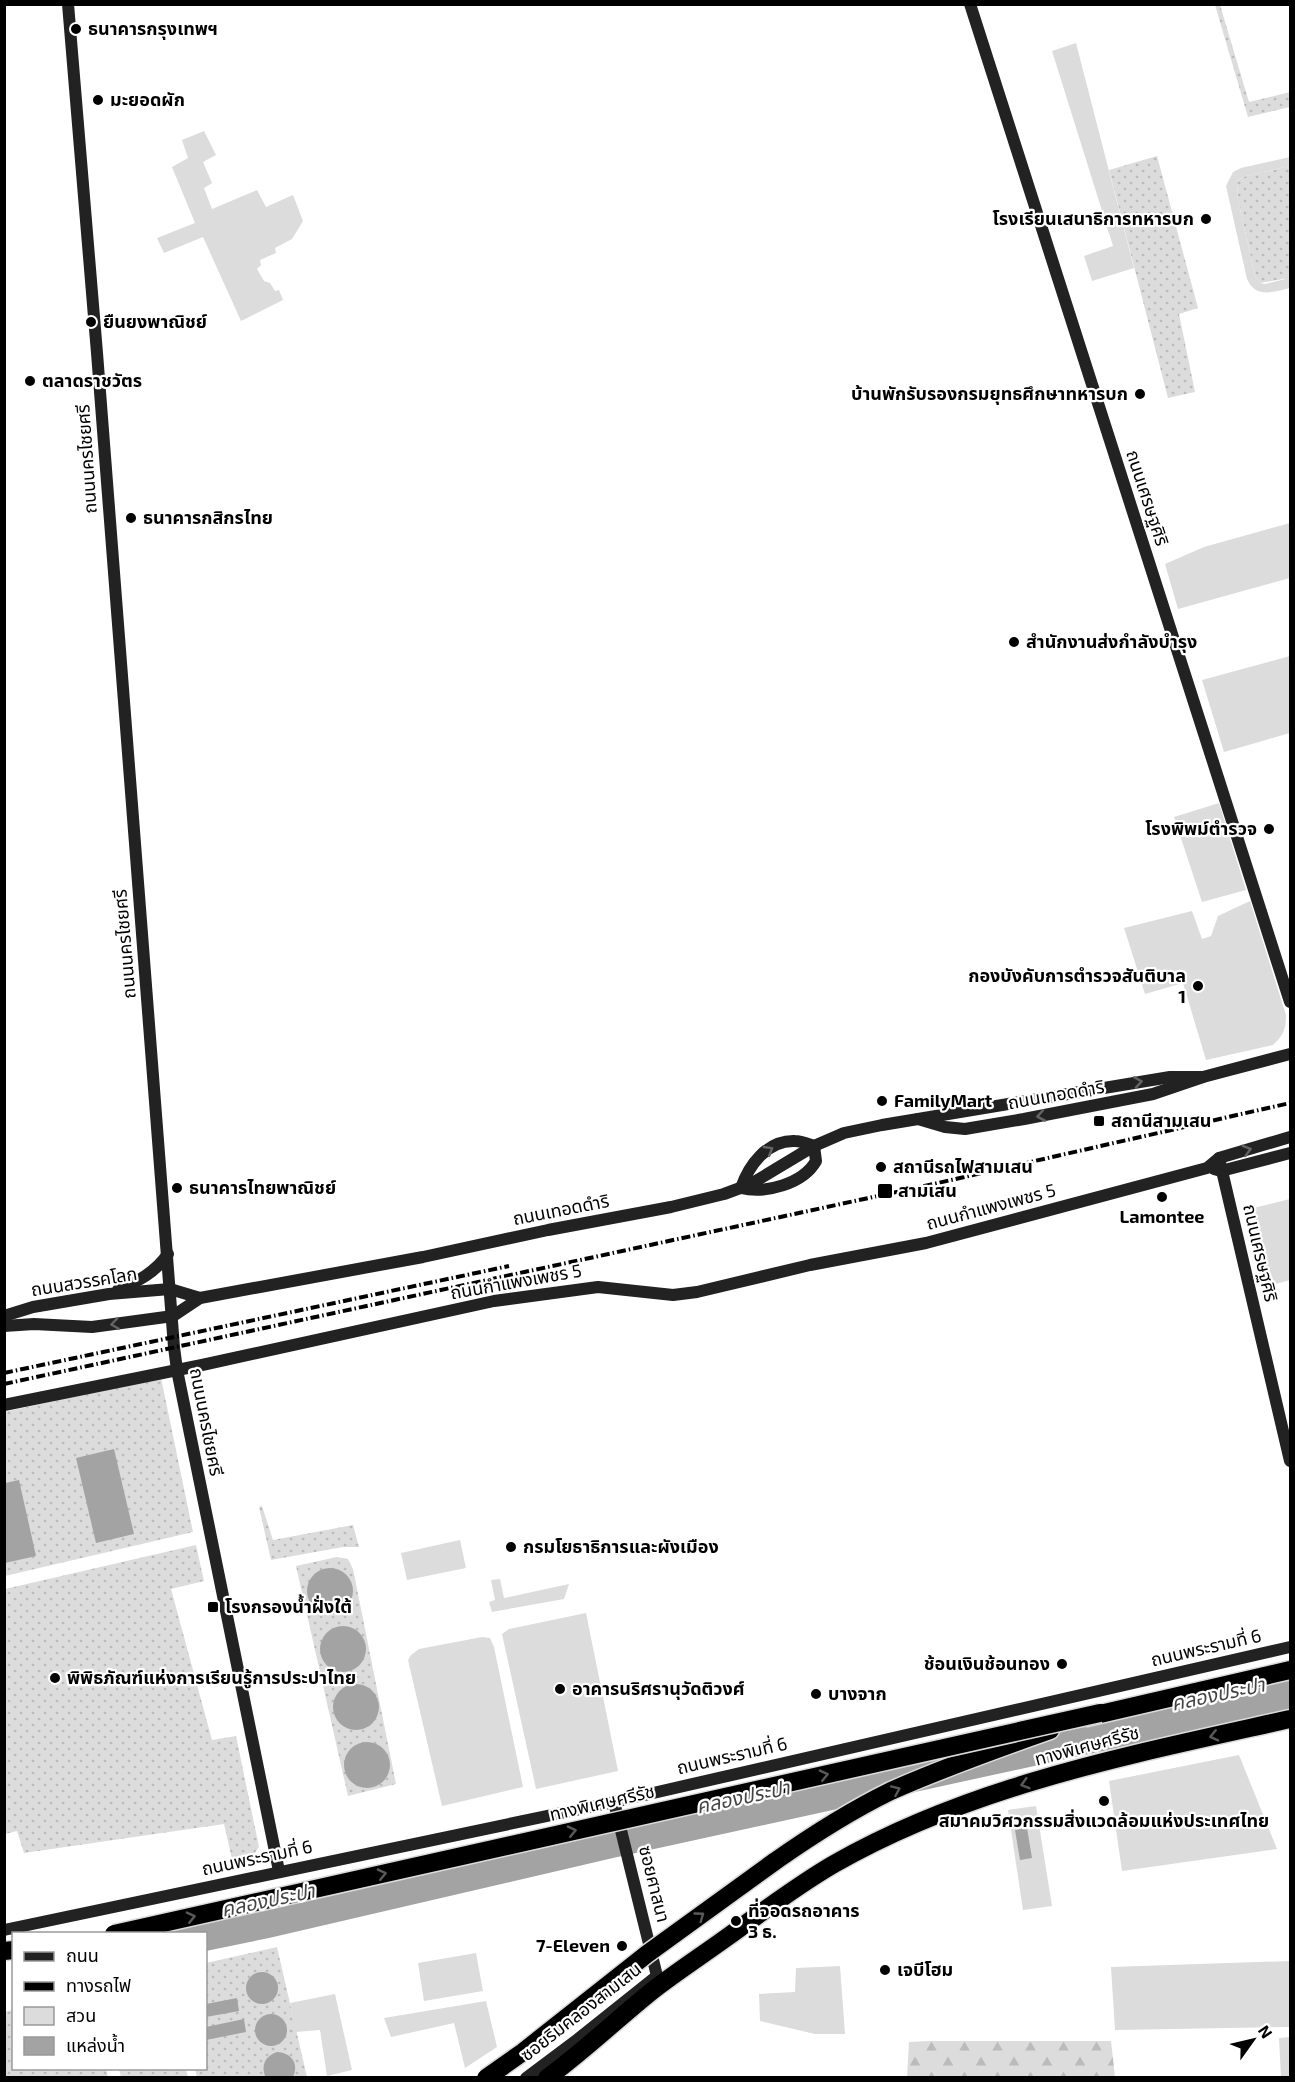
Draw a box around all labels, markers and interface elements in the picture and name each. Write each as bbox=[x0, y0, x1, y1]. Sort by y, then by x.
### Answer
place label: ธนาคารกรุงเทพฯ bbox=[88, 17, 218, 40]
marker: ธนาคารกรุงเทพฯ bbox=[69, 22, 83, 36]
place label: มะยอดผัก bbox=[110, 88, 185, 110]
marker: มะยอดผัก bbox=[91, 93, 105, 107]
place label: โรงเรียนเสนาธิการทหารบก bbox=[993, 207, 1194, 229]
marker: โรงเรียนเสนาธิการทหารบก bbox=[1199, 212, 1213, 226]
place label: ยืนยงพาณิชย์ bbox=[103, 310, 207, 332]
marker: ยืนยงพาณิชย์ bbox=[84, 315, 98, 329]
place label: ตลาดราชวัตร bbox=[42, 369, 142, 391]
marker: ตลาดราชวัตร bbox=[23, 374, 37, 388]
place label: บ้านพักรับรองกรมยุทธศึกษาทหารบก bbox=[851, 382, 1128, 405]
marker: บ้านพักรับรองกรมยุทธศึกษาทหารบก bbox=[1133, 387, 1147, 401]
street label: ถนนนครไชยศรี bbox=[71, 403, 101, 515]
street label: ถนนเศรษฐศิริ bbox=[1122, 447, 1174, 549]
place label: ธนาคารกสิกรไทย bbox=[143, 506, 273, 528]
marker: ธนาคารกสิกรไทย bbox=[124, 511, 138, 525]
place label: สํานักงานส่งกําลังบํารุง bbox=[1026, 630, 1197, 653]
marker: สํานักงานส่งกําลังบํารุง bbox=[1007, 635, 1021, 649]
place label: โรงพิพม์ตำรวจ bbox=[1145, 817, 1257, 839]
marker: โรงพิพม์ตำรวจ bbox=[1262, 822, 1276, 836]
street label: ถนนนครไชยศรี bbox=[108, 888, 140, 1000]
place label: กองบังคับการตำรวจสันติบาล 1 bbox=[968, 964, 1186, 1007]
marker: กองบังคับการตำรวจสันติบาล 1 bbox=[1191, 979, 1205, 993]
street label: ถนนเทอดดำริ bbox=[1006, 1075, 1106, 1113]
one-way arrow bbox=[1133, 1077, 1143, 1089]
place label: FamilyMart bbox=[894, 1089, 993, 1111]
marker: FamilyMart bbox=[875, 1094, 889, 1108]
one-way arrow bbox=[1036, 1109, 1046, 1122]
place label: สถานีสามเสน bbox=[1111, 1109, 1211, 1131]
marker: สถานีสามเสน bbox=[1092, 1114, 1106, 1128]
one-way arrow bbox=[1241, 1145, 1252, 1157]
one-way arrow bbox=[762, 1147, 773, 1158]
place label: สถานีรถไฟสามเสน bbox=[893, 1155, 1033, 1177]
marker: สถานีรถไฟสามเสน bbox=[874, 1160, 888, 1174]
place label: ธนาคารไทยพาณิชย์ bbox=[189, 1176, 336, 1198]
street label: ถนนกำแพงเพชร 5 bbox=[924, 1178, 1058, 1234]
place label: สามเสน bbox=[898, 1179, 957, 1201]
marker: ธนาคารไทยพาณิชย์ bbox=[170, 1181, 184, 1195]
marker: สามเสน bbox=[876, 1182, 894, 1200]
street label: ถนนเทอดดำริ bbox=[511, 1189, 611, 1229]
marker: Lamontee bbox=[1155, 1190, 1169, 1204]
street label: ถนนเศรษฐศิริ bbox=[1239, 1202, 1283, 1304]
place label: Lamontee bbox=[1120, 1205, 1204, 1227]
street label: ถนนกำแพงเพชร 5 bbox=[448, 1259, 583, 1303]
street label: ถนนสวรรคโลก bbox=[29, 1262, 138, 1300]
one-way arrow bbox=[110, 1317, 119, 1329]
street label: ถนนนครไชยศรี bbox=[186, 1366, 228, 1478]
place label: กรมโยธาธิการและผังเมือง bbox=[523, 1535, 719, 1557]
marker: กรมโยธาธิการและผังเมือง bbox=[504, 1540, 518, 1554]
place label: โรงกรองน้ำฝั่งใต้ bbox=[225, 1594, 352, 1617]
marker: โรงกรองน้ำฝั่งใต้ bbox=[206, 1600, 220, 1614]
street label: ถนนพระรามที่ 6 bbox=[1148, 1623, 1263, 1670]
place label: ช้อนเงินช้อนทอง bbox=[924, 1652, 1050, 1674]
marker: ช้อนเงินช้อนทอง bbox=[1055, 1657, 1069, 1671]
place label: พิพิธภัณฑ์แห่งการเรียนรู้การประปาไทย bbox=[67, 1666, 356, 1689]
marker: พิพิธภัณฑ์แห่งการเรียนรู้การประปาไทย bbox=[48, 1671, 62, 1685]
water label: คลองประปา bbox=[1169, 1671, 1267, 1715]
place label: อาคารนริศรานุวัดติวงศ์ bbox=[572, 1677, 745, 1700]
marker: อาคารนริศรานุวัดติวงศ์ bbox=[553, 1682, 567, 1696]
place label: บางจาก bbox=[828, 1682, 887, 1704]
marker: บางจาก bbox=[809, 1687, 823, 1701]
street label: ทางพิเศษศรีรัช bbox=[1032, 1721, 1141, 1770]
one-way arrow bbox=[1209, 1729, 1219, 1742]
street label: ถนนพระรามที่ 6 bbox=[674, 1731, 789, 1778]
one-way arrow bbox=[819, 1769, 829, 1782]
water label: คลองประปา bbox=[694, 1774, 792, 1818]
one-way arrow bbox=[1020, 1777, 1031, 1789]
street label: ทางพิเศษศรีรัช bbox=[547, 1779, 656, 1825]
one-way arrow bbox=[890, 1785, 901, 1797]
marker: สมาคมวิศวกรรมสิ่งแวดล้อมแห่งประเทศไทย bbox=[1097, 1794, 1111, 1808]
place label: สมาคมวิศวกรรมสิ่งแวดล้อมแห่งประเทศไทย bbox=[939, 1809, 1269, 1831]
one-way arrow bbox=[567, 1825, 577, 1838]
street label: ถนนพระรามที่ 6 bbox=[199, 1834, 314, 1879]
street label: ซอยศาสนา bbox=[635, 1843, 675, 1924]
one-way arrow bbox=[376, 1868, 386, 1881]
water label: คลองประปา bbox=[219, 1877, 317, 1921]
place label: ที่จอดรถอาคาร 3 ธ. bbox=[748, 1898, 860, 1942]
one-way arrow bbox=[186, 1911, 196, 1924]
one-way arrow bbox=[693, 1912, 704, 1923]
marker: ที่จอดรถอาคาร 3 ธ. bbox=[729, 1914, 743, 1928]
legend bbox=[12, 1932, 207, 2070]
place label: 7-Eleven bbox=[536, 1934, 610, 1956]
marker: 7-Eleven bbox=[615, 1939, 629, 1953]
text: ถนน bbox=[66, 1944, 99, 1966]
street label: ซอยริมคลองสามเสน bbox=[516, 1957, 645, 2065]
place label: เจบีโฮม bbox=[897, 1958, 953, 1980]
marker: เจบีโฮม bbox=[878, 1963, 892, 1977]
text: ทางรถไฟ bbox=[66, 1974, 131, 1996]
text: สวน bbox=[66, 2004, 96, 2026]
north arrow bbox=[1223, 2010, 1283, 2070]
text: N bbox=[1255, 2021, 1277, 2041]
text: แหล่งน้ำ bbox=[66, 2033, 125, 2056]

